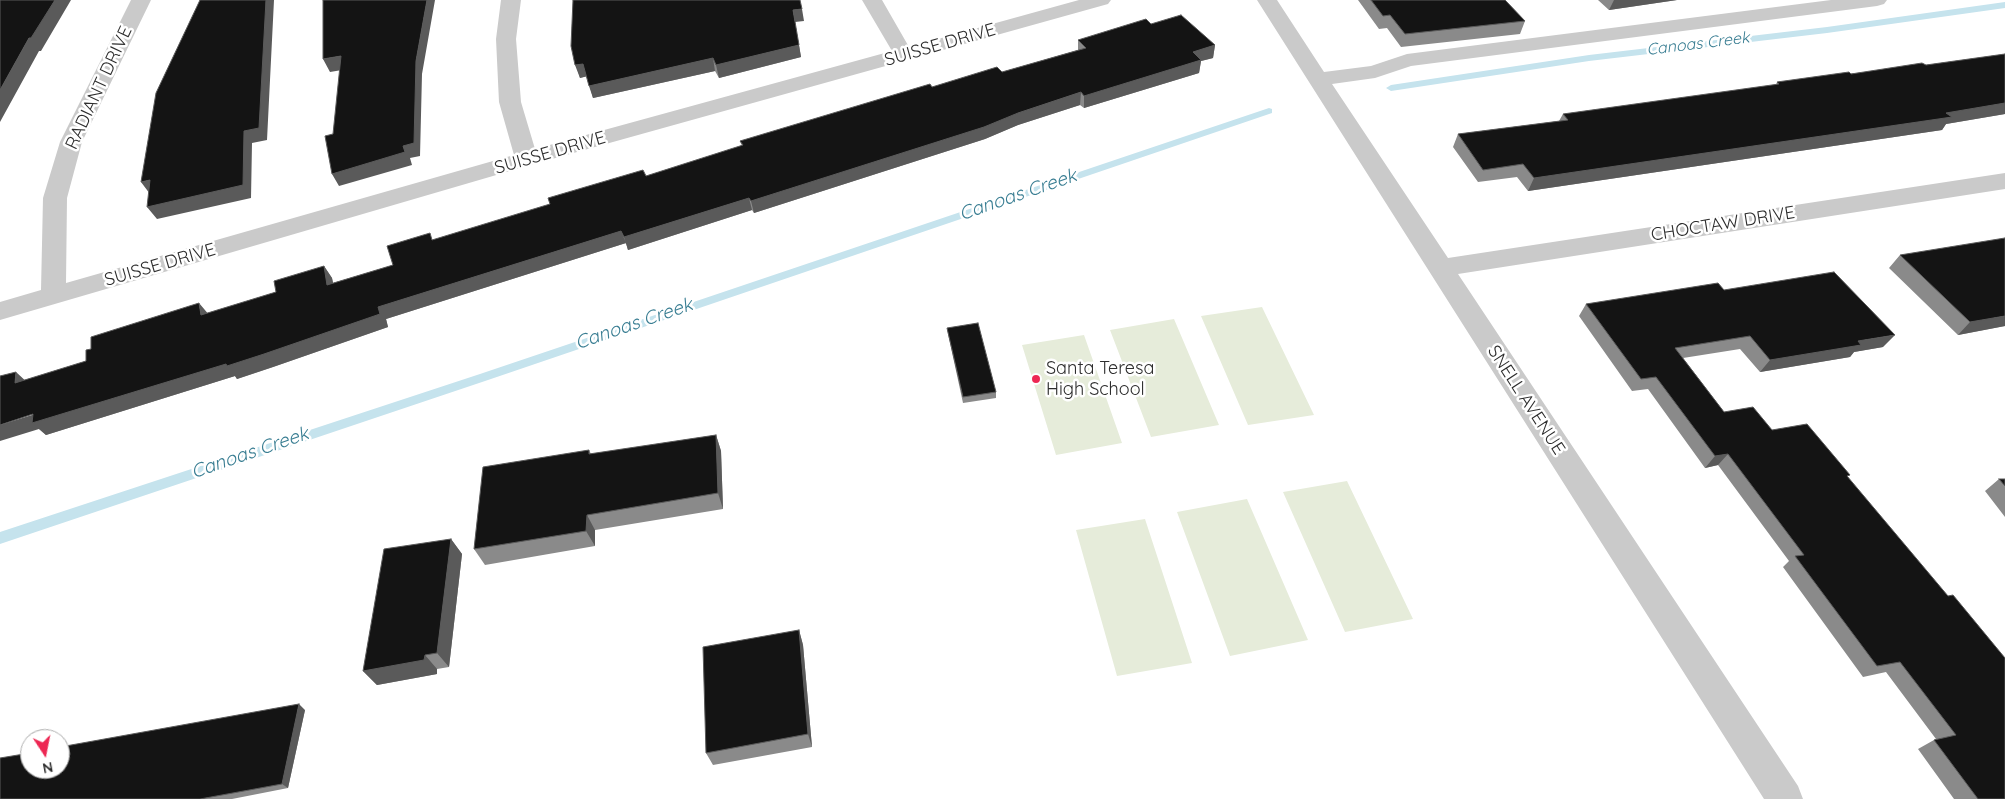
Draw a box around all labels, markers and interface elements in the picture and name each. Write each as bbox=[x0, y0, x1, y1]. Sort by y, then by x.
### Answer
street label: SUISSE DRIVE bbox=[882, 19, 998, 71]
street label: RADIANT DRIVE bbox=[61, 23, 137, 153]
water label: Canoas Creek bbox=[1645, 28, 1751, 60]
street label: SUISSE DRIVE bbox=[492, 127, 608, 179]
water label: Canoas Creek bbox=[956, 164, 1080, 226]
street label: CHOCTAW DRIVE bbox=[1649, 202, 1797, 246]
street label: SUISSE DRIVE bbox=[102, 239, 218, 291]
water label: Canoas Creek bbox=[572, 293, 696, 355]
street label: SNELL AVENUE bbox=[1483, 341, 1569, 459]
place label: Santa Teresa High School bbox=[1046, 358, 1154, 400]
marker: Santa Teresa High School bbox=[1030, 373, 1042, 385]
water label: Canoas Creek bbox=[188, 422, 312, 484]
north arrow bbox=[20, 729, 70, 779]
text: N bbox=[41, 758, 54, 778]

